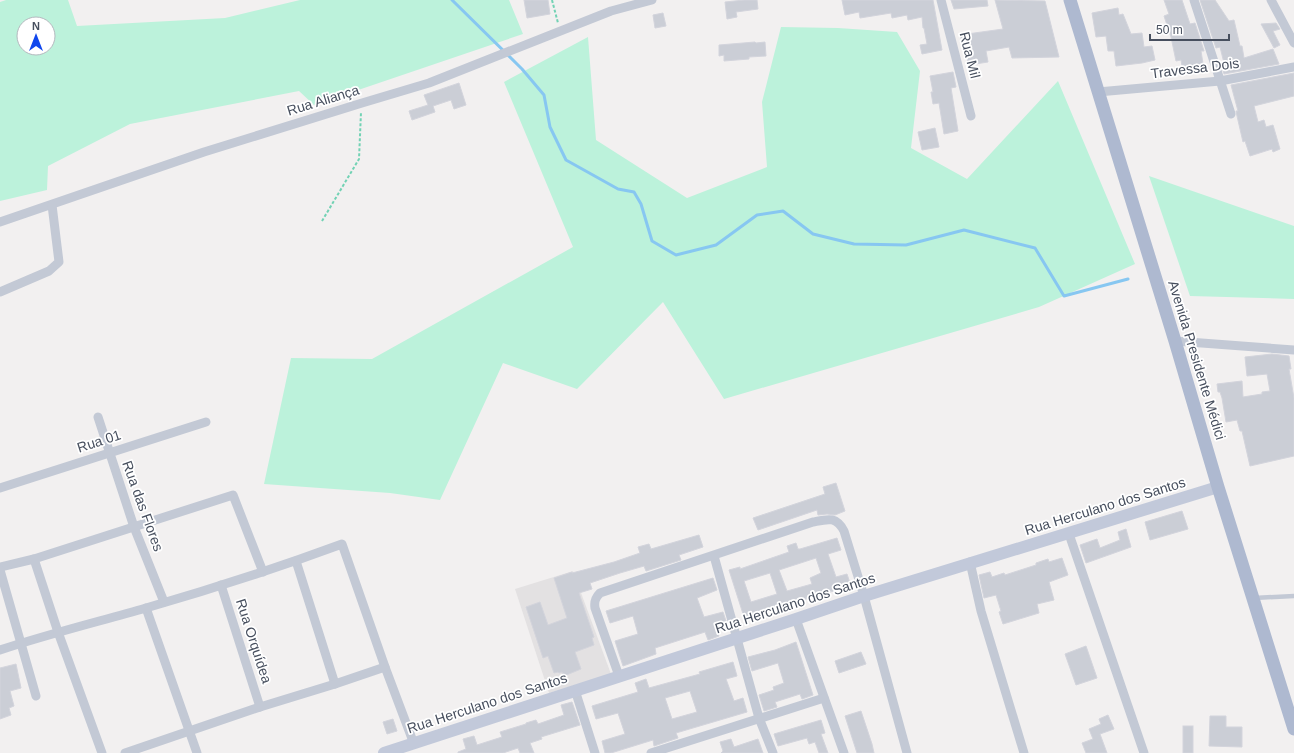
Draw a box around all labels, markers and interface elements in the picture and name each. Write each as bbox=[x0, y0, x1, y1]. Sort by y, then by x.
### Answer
north arrow bbox=[16, 16, 56, 56]
scale bar bbox=[1150, 16, 1229, 42]
text: N bbox=[32, 20, 40, 32]
text: 50 m bbox=[1156, 23, 1183, 37]
street label: Rua Mil bbox=[956, 30, 984, 80]
street label: Travessa Dois bbox=[1150, 55, 1240, 81]
street label: Rua Aliança bbox=[285, 81, 361, 119]
street label: Avenida Presidente Médici bbox=[1165, 279, 1229, 441]
street label: Rua 01 bbox=[75, 426, 123, 456]
street label: Rua das Flores bbox=[119, 459, 167, 553]
street label: Rua Herculano dos Santos bbox=[1023, 474, 1187, 538]
street label: Rua Herculano dos Santos bbox=[713, 570, 877, 636]
street label: Rua Orquídea bbox=[233, 597, 275, 685]
street label: Rua Herculano dos Santos bbox=[405, 670, 569, 736]

